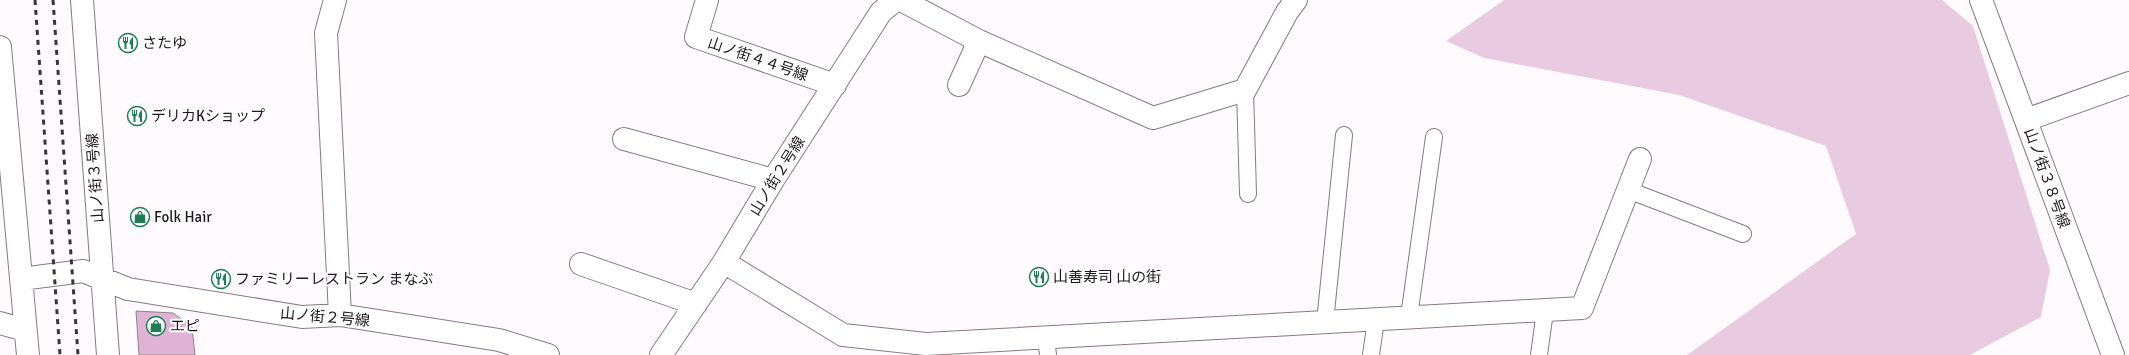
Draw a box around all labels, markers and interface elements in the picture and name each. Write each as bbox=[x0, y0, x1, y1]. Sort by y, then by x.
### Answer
restaurant icon: さたゆ bbox=[117, 32, 139, 54]
street label: 山ノ街４４号線 bbox=[705, 33, 811, 85]
place label: さたゆ bbox=[142, 34, 187, 52]
restaurant icon: デリカKショップ bbox=[126, 105, 148, 127]
place label: デリカKショップ bbox=[151, 107, 265, 125]
street label: 山ノ街３８号線 bbox=[2021, 126, 2073, 230]
street label: 山ノ街３号線 bbox=[83, 132, 107, 224]
street label: 山ノ街２号線 bbox=[746, 133, 808, 219]
shop icon: Folk Hair bbox=[129, 206, 151, 228]
place label: Folk Hair bbox=[154, 208, 212, 226]
restaurant icon: 山善寿司 山の街 bbox=[1028, 266, 1050, 288]
restaurant icon: ファミリーレストラン まなぶ bbox=[210, 268, 232, 290]
place label: 山善寿司 山の街 bbox=[1053, 268, 1161, 286]
place label: ファミリーレストラン まなぶ bbox=[235, 270, 433, 288]
street label: 山ノ街２号線 bbox=[279, 304, 371, 330]
shop icon: エピ bbox=[145, 315, 167, 337]
place label: エピ bbox=[170, 317, 200, 335]

